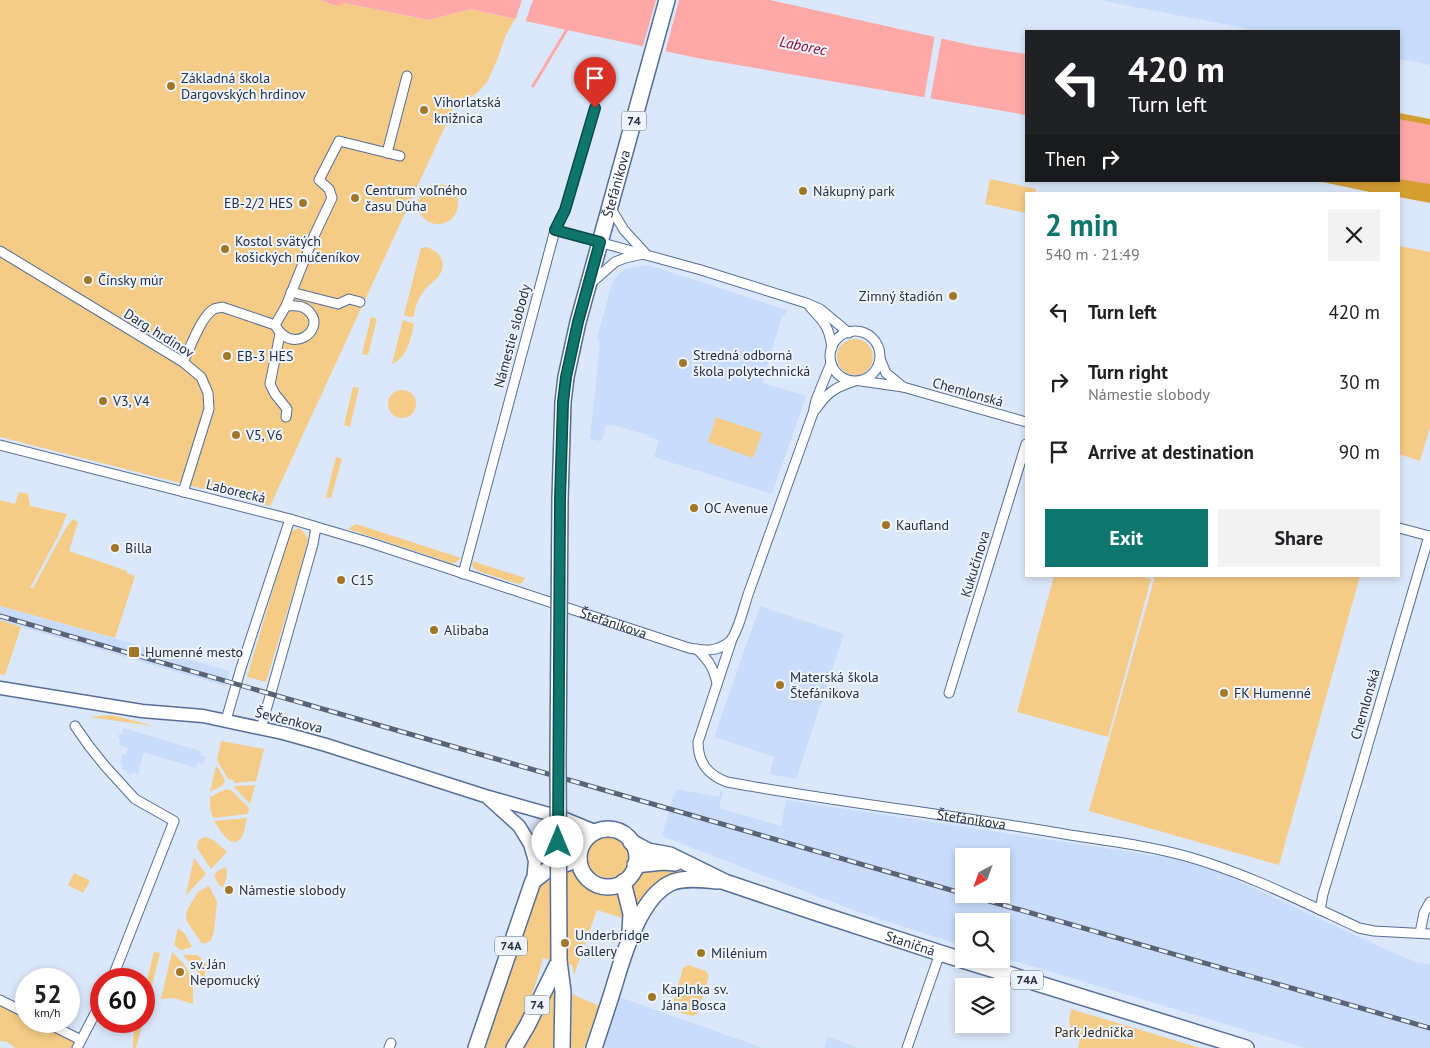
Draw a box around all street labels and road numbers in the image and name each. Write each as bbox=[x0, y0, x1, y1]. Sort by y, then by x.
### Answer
road number: 74 bbox=[622, 112, 646, 130]
street label: Štefánikova bbox=[598, 148, 634, 220]
street label: Námestie slobody bbox=[489, 282, 535, 390]
street label: Darg. hrdinov bbox=[121, 304, 198, 362]
street label: Chemlonská bbox=[930, 373, 1006, 411]
street label: Laborecká bbox=[204, 475, 268, 507]
street label: Kukučínova bbox=[956, 528, 994, 599]
street label: Štefánikova bbox=[577, 604, 649, 642]
street label: Chemlonská bbox=[1346, 666, 1384, 742]
street label: Ševčenkova bbox=[253, 703, 325, 737]
street label: Štefánikova bbox=[936, 805, 1007, 833]
street label: Staničná bbox=[883, 927, 938, 960]
road number: 74A bbox=[495, 936, 527, 956]
road number: 74A bbox=[1011, 970, 1043, 990]
road number: 74 bbox=[524, 996, 550, 1014]

